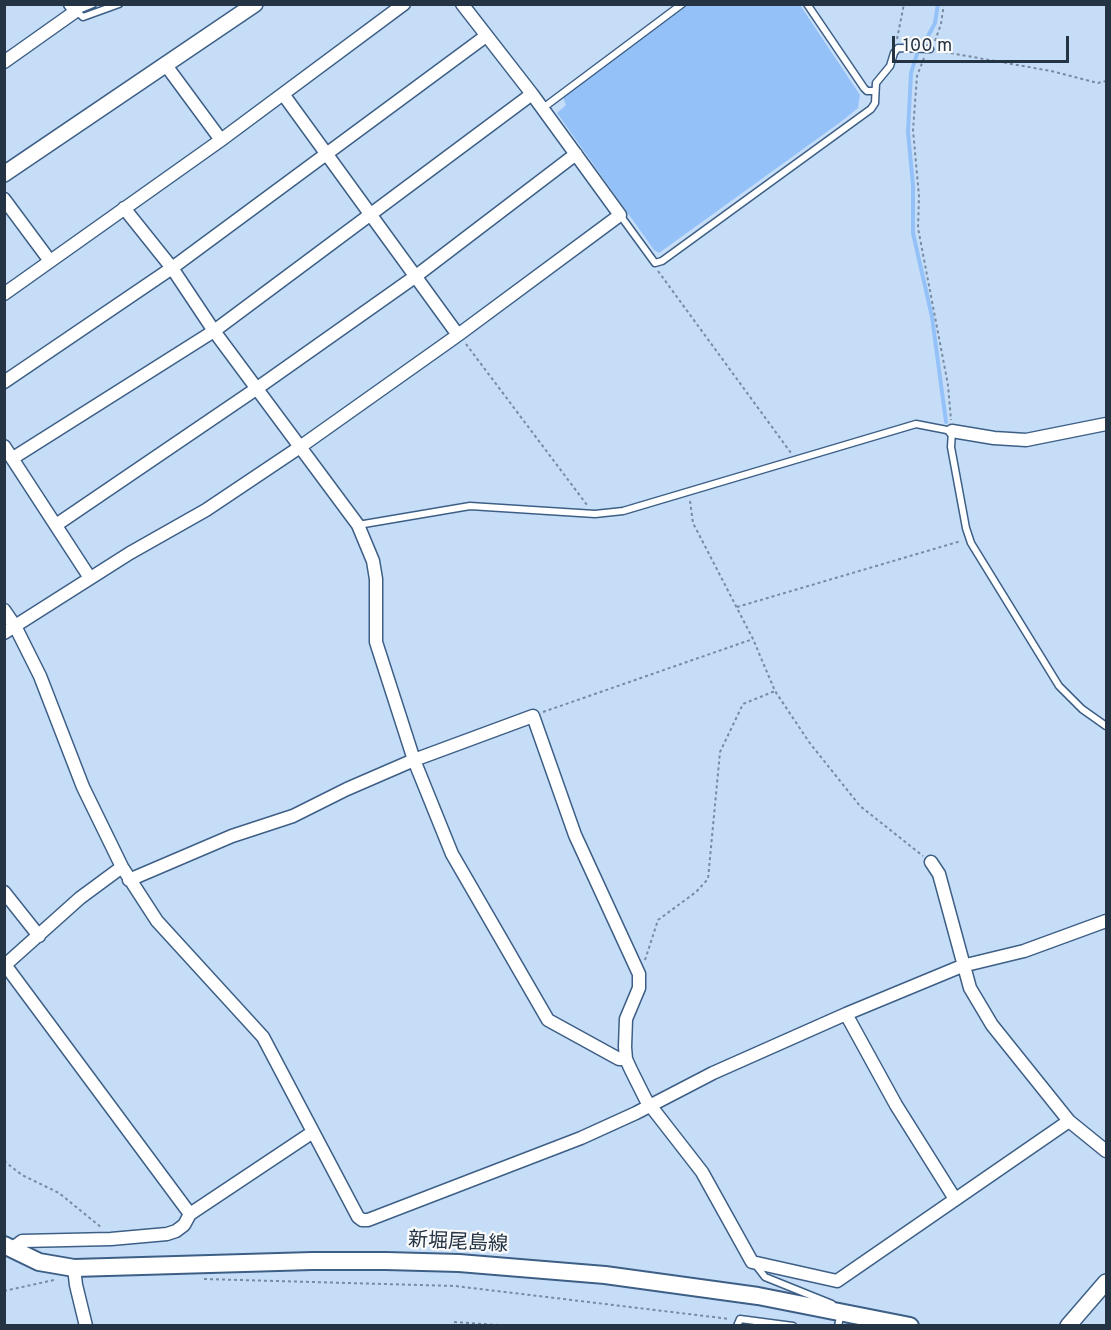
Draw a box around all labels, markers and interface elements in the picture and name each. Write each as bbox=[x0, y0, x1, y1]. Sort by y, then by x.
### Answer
scale bar bbox=[895, 24, 1072, 62]
text: 100 m bbox=[903, 35, 952, 58]
street label: 新堀尾島線 bbox=[407, 1229, 509, 1259]

